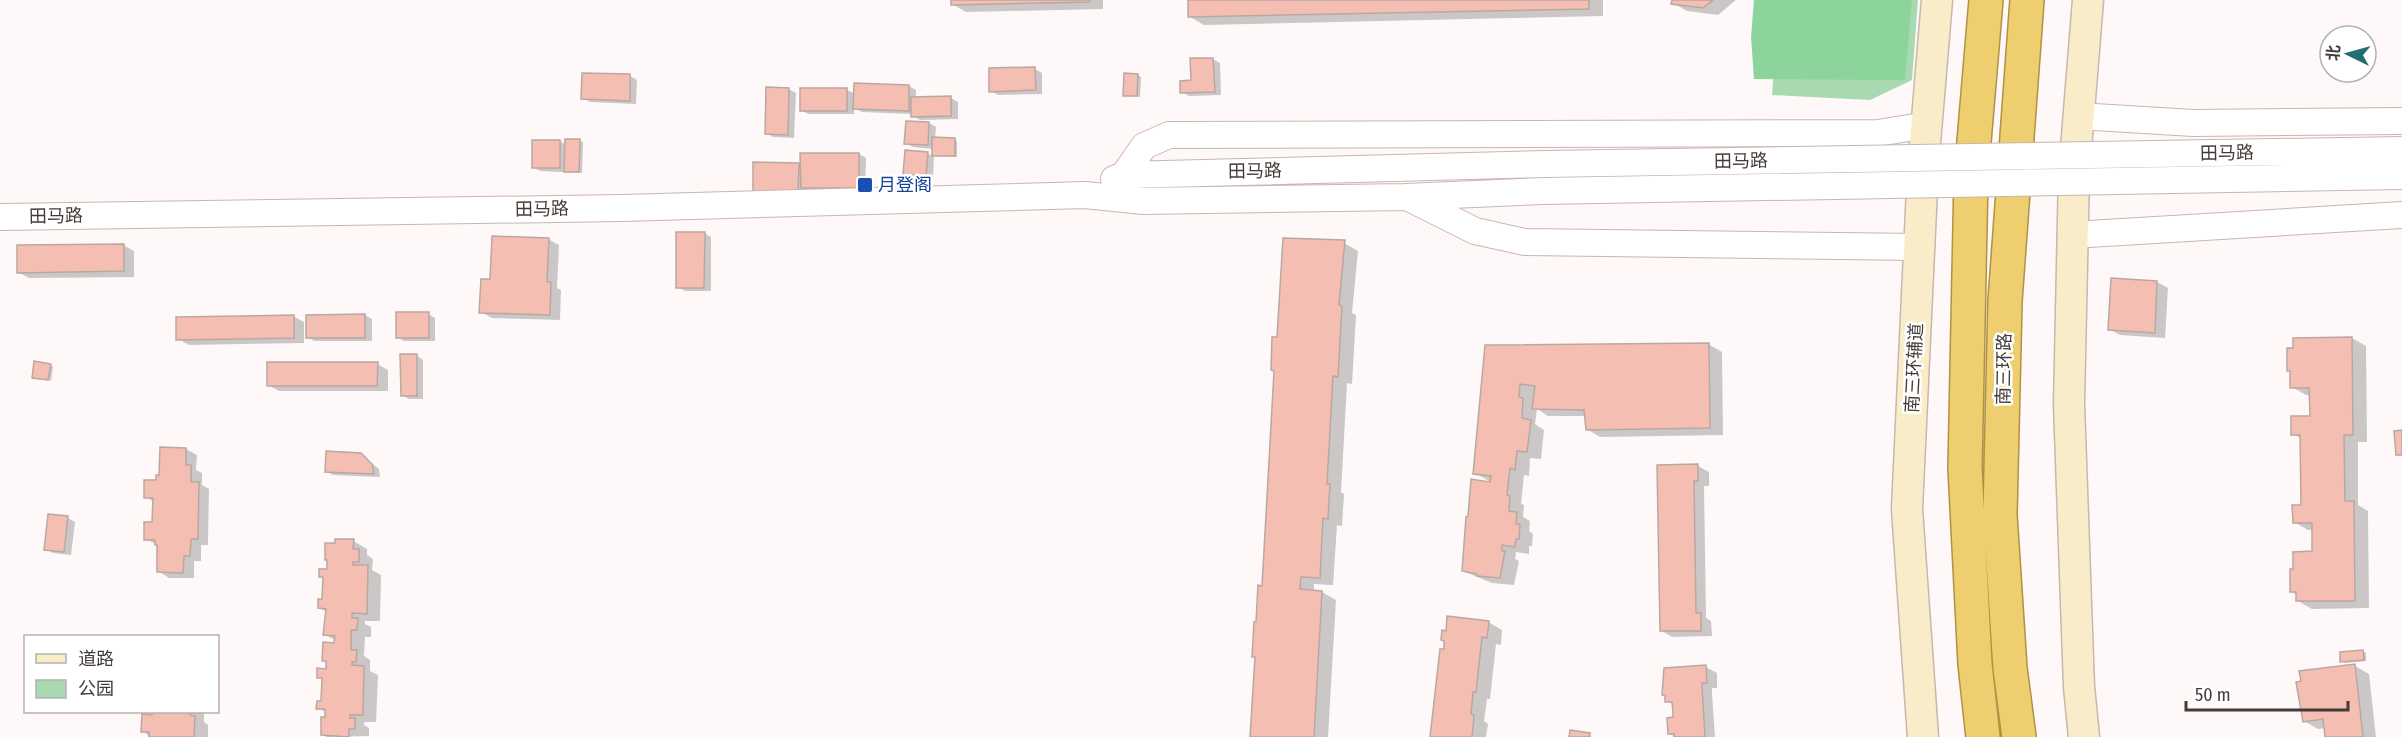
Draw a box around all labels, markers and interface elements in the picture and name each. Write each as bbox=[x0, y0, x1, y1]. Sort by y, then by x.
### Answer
north arrow bbox=[2318, 24, 2378, 84]
text: 北 bbox=[2323, 44, 2344, 62]
street label: 田马路 bbox=[2200, 142, 2254, 164]
street label: 田马路 bbox=[1714, 150, 1768, 172]
street label: 田马路 bbox=[1228, 160, 1282, 182]
place label: 月登阁 bbox=[878, 174, 932, 196]
marker: 月登阁 bbox=[856, 176, 874, 194]
street label: 田马路 bbox=[515, 198, 569, 220]
street label: 田马路 bbox=[29, 205, 83, 227]
street label: 南三环辅道 bbox=[1901, 322, 1927, 414]
street label: 南三环路 bbox=[1992, 333, 2016, 405]
legend bbox=[24, 635, 219, 713]
text: 道路 bbox=[78, 648, 114, 670]
scale bar bbox=[2186, 674, 2348, 712]
text: 公园 bbox=[78, 678, 114, 700]
text: 50 m bbox=[2195, 684, 2231, 706]

